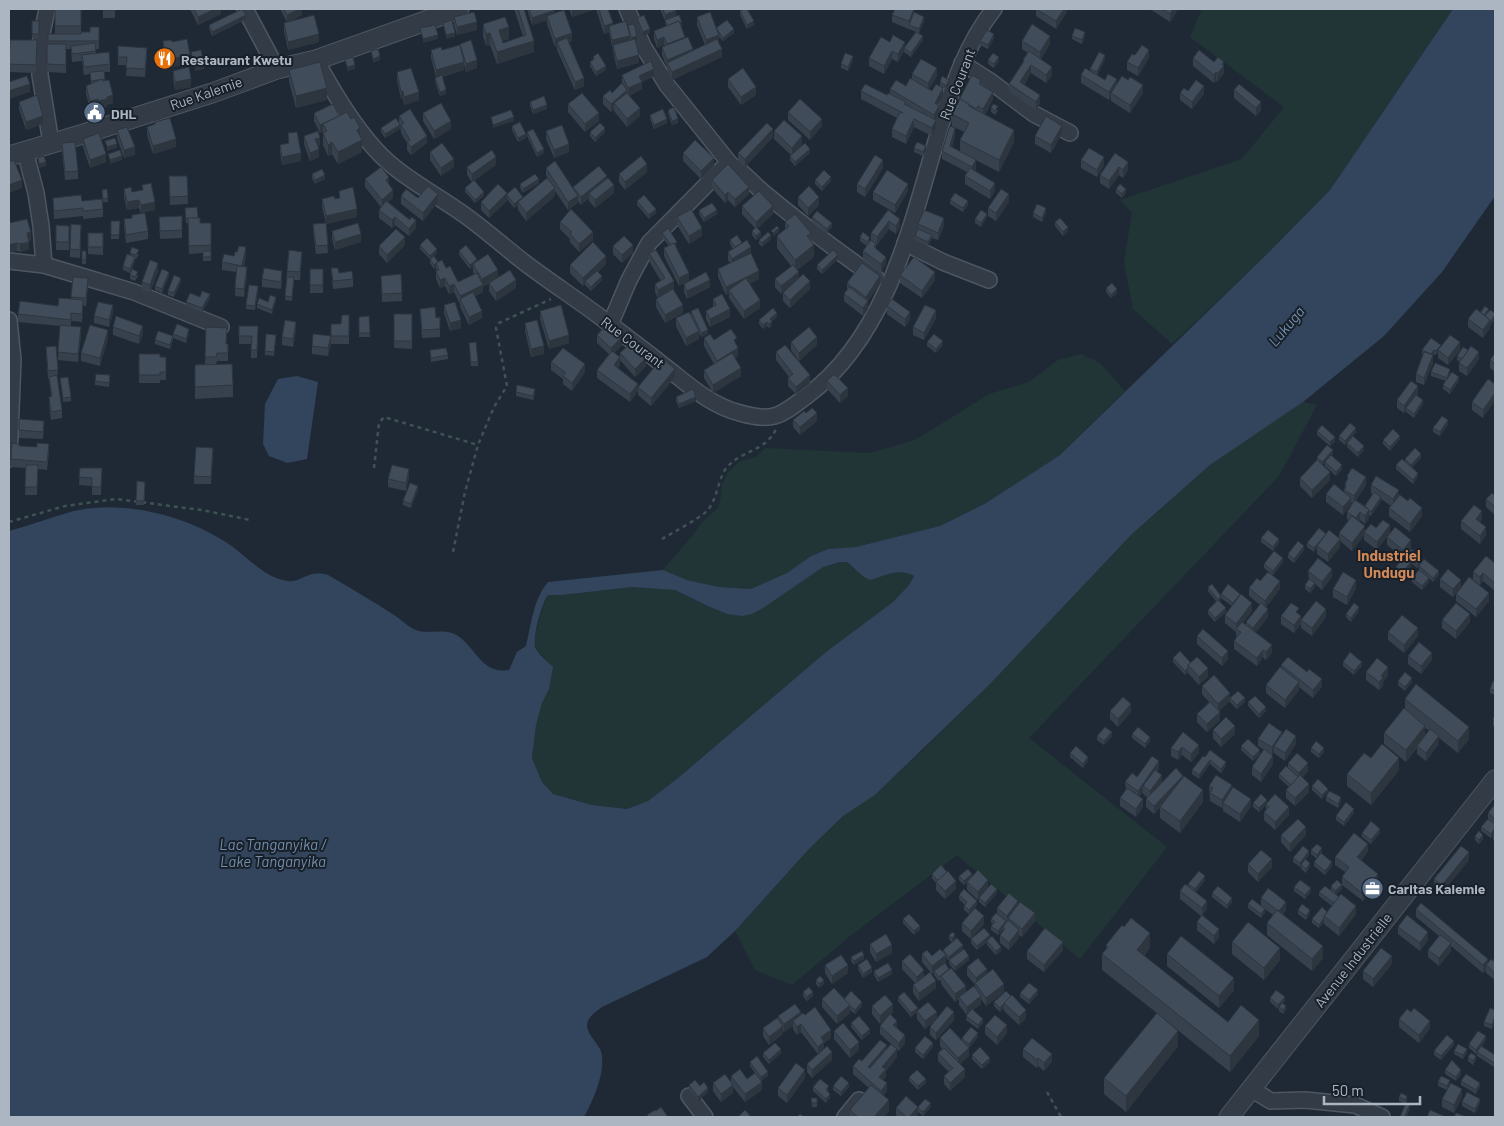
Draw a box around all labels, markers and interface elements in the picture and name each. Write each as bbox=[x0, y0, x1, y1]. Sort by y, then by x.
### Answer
street label: Rue Courant bbox=[936, 46, 978, 122]
restaurant icon: Restaurant Kwetu bbox=[153, 47, 177, 71]
place label: Restaurant Kwetu bbox=[181, 51, 292, 68]
street label: Rue Kalemie bbox=[168, 73, 244, 113]
public building icon: DHL bbox=[83, 101, 107, 125]
place label: DHL bbox=[111, 105, 136, 122]
water label: Lukuga bbox=[1264, 302, 1308, 350]
street label: Rue Courant bbox=[598, 313, 668, 371]
district label: Industriel Undugu bbox=[1357, 546, 1421, 581]
water label: Lac Tanganyika / Lake Tanganyika bbox=[219, 835, 327, 870]
office icon: Caritas Kalemie bbox=[1360, 876, 1384, 900]
place label: Caritas Kalemie bbox=[1388, 880, 1486, 897]
street label: Avenue Industrielle bbox=[1311, 909, 1395, 1011]
scale bar bbox=[1324, 1074, 1420, 1106]
text: 50 m bbox=[1332, 1081, 1364, 1099]

